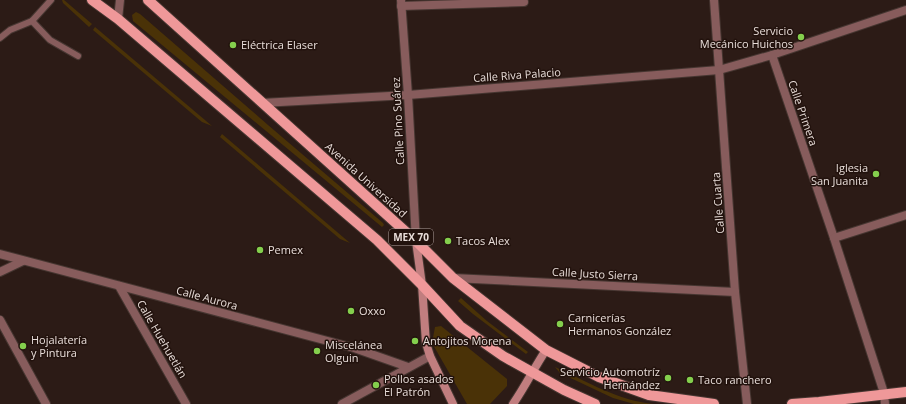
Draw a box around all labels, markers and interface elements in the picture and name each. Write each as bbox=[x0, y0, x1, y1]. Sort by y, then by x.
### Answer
place label: Servicio Mecánico Huichos bbox=[700, 23, 793, 51]
marker: Servicio Mecánico Huichos bbox=[796, 32, 806, 42]
place label: Eléctrica Elaser bbox=[241, 37, 318, 52]
marker: Eléctrica Elaser bbox=[228, 40, 238, 50]
street label: Calle Riva Palacio bbox=[473, 64, 562, 85]
street label: Calle Pino Suárez bbox=[388, 77, 407, 165]
street label: Calle Primera bbox=[785, 78, 822, 148]
street label: Avenida Universidad bbox=[322, 139, 410, 220]
place label: Iglesia San Juanita bbox=[811, 160, 868, 188]
marker: Iglesia San Juanita bbox=[871, 169, 881, 179]
street label: Calle Cuarta bbox=[708, 172, 727, 234]
road number: MEX 70 bbox=[389, 229, 433, 245]
place label: Tacos Alex bbox=[456, 233, 510, 248]
marker: Tacos Alex bbox=[443, 236, 453, 246]
place label: Pemex bbox=[268, 242, 303, 257]
marker: Pemex bbox=[255, 245, 265, 255]
street label: Calle Justo Sierra bbox=[552, 264, 638, 283]
street label: Calle Aurora bbox=[175, 282, 240, 313]
street label: Calle Huehuetlán bbox=[134, 297, 191, 381]
place label: Oxxo bbox=[359, 303, 386, 318]
marker: Oxxo bbox=[346, 306, 356, 316]
place label: Carnicerías Hermanos González bbox=[568, 310, 671, 338]
marker: Carnicerías Hermanos González bbox=[555, 319, 565, 329]
place label: Hojalatería y Pintura bbox=[31, 332, 87, 360]
place label: Antojitos Morena bbox=[423, 333, 511, 348]
marker: Antojitos Morena bbox=[410, 336, 420, 346]
place label: Miscelánea Olguin bbox=[325, 337, 382, 365]
marker: Hojalatería y Pintura bbox=[18, 341, 28, 351]
marker: Miscelánea Olguin bbox=[312, 346, 322, 356]
place label: Servicio Automotríz Hernández bbox=[560, 364, 660, 392]
place label: Pollos asados El Patrón bbox=[384, 371, 454, 399]
place label: Taco ranchero bbox=[698, 372, 772, 387]
marker: Servicio Automotríz Hernández bbox=[663, 373, 673, 383]
marker: Taco ranchero bbox=[685, 375, 695, 385]
marker: Pollos asados El Patrón bbox=[371, 380, 381, 390]

